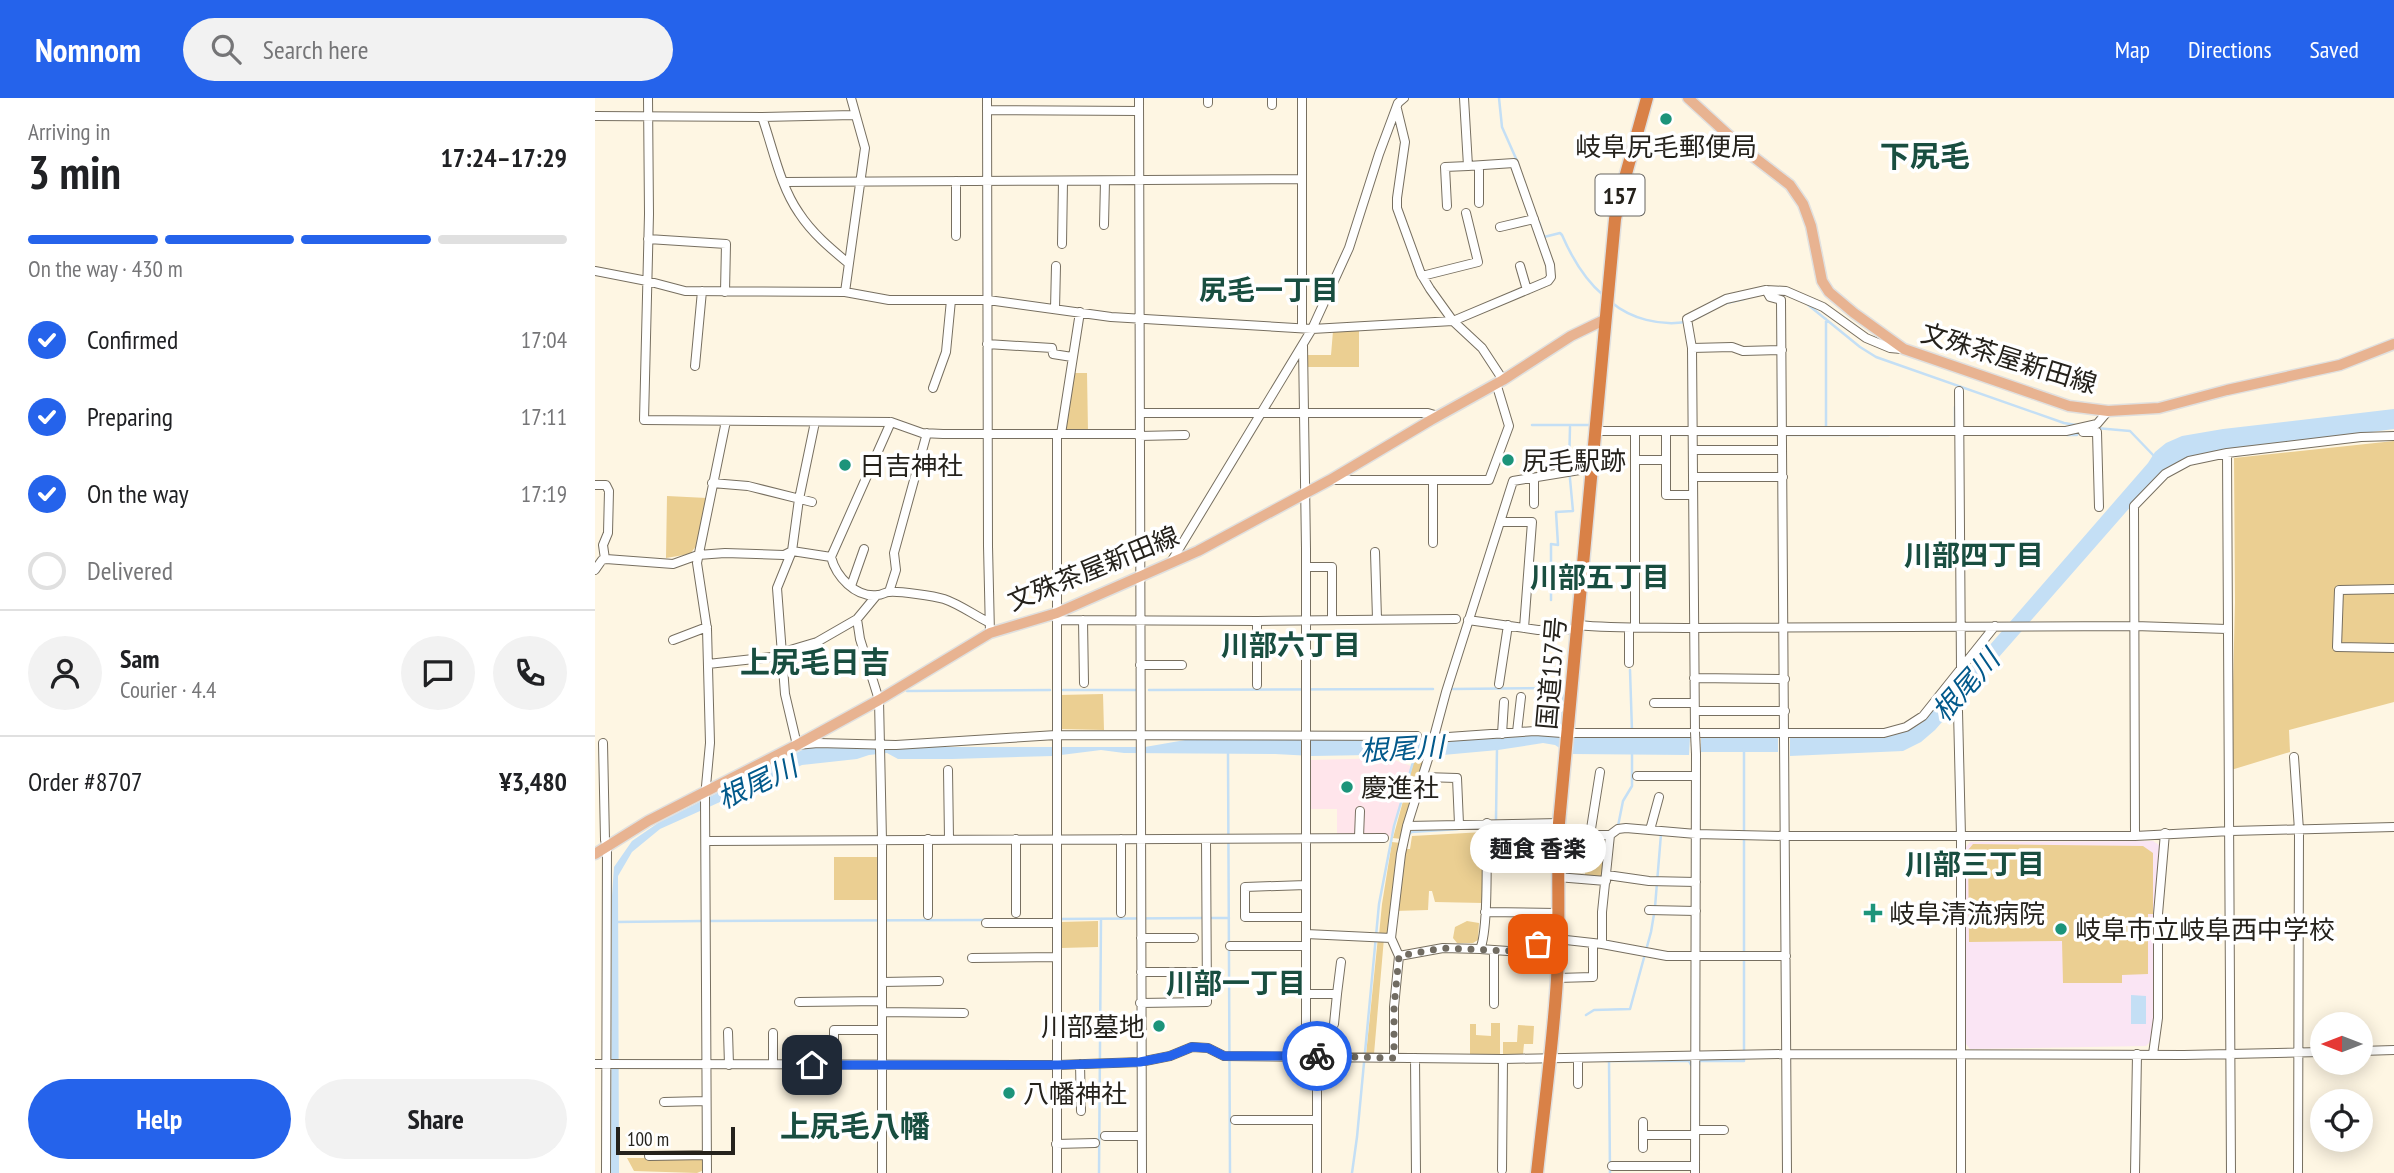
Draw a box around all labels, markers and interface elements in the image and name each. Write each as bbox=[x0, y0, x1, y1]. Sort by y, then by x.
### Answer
search box bbox=[183, 18, 673, 81]
text: Nomnom bbox=[35, 28, 141, 71]
icon: search bbox=[207, 30, 245, 68]
text: Search here bbox=[263, 33, 368, 66]
text: Map bbox=[2115, 34, 2150, 65]
text: Directions bbox=[2188, 34, 2272, 65]
text: Saved bbox=[2310, 34, 2359, 65]
marker: 岐阜尻毛郵便局 bbox=[1658, 111, 1674, 127]
text: Arriving in bbox=[28, 117, 110, 146]
place label: 岐阜尻毛郵便局 bbox=[1575, 130, 1757, 163]
district label: 下尻毛 bbox=[1880, 136, 1970, 175]
text: 17:24–17:29 bbox=[440, 141, 567, 174]
text: 3 min bbox=[28, 142, 121, 202]
road number: 157 bbox=[1595, 174, 1645, 216]
text: On the way · 430 m bbox=[28, 254, 183, 283]
district label: 尻毛一丁目 bbox=[1199, 271, 1339, 308]
street label: 文殊茶屋新田線 bbox=[1917, 316, 2101, 400]
icon: check bbox=[28, 321, 66, 359]
text: Confirmed bbox=[87, 323, 178, 356]
text: 17:04 bbox=[521, 325, 567, 354]
icon: check bbox=[28, 398, 66, 436]
text: Preparing bbox=[87, 400, 173, 433]
text: 17:11 bbox=[521, 402, 567, 431]
place label: 尻毛駅跡 bbox=[1522, 444, 1626, 477]
place label: 日吉神社 bbox=[859, 449, 963, 482]
marker: 尻毛駅跡 bbox=[1500, 452, 1516, 468]
marker: 日吉神社 bbox=[837, 457, 853, 473]
icon: check bbox=[28, 475, 66, 513]
text: On the way bbox=[87, 477, 189, 510]
text: 17:19 bbox=[521, 479, 567, 508]
street label: 文殊茶屋新田線 bbox=[1002, 519, 1184, 617]
district label: 川部四丁目 bbox=[1904, 536, 2044, 573]
text: Delivered bbox=[87, 554, 173, 587]
district label: 川部五丁目 bbox=[1530, 558, 1670, 595]
street label: 国道157号 bbox=[1530, 615, 1572, 731]
district label: 川部六丁目 bbox=[1221, 626, 1361, 663]
button: person bbox=[28, 636, 102, 710]
button: chat bbox=[401, 636, 475, 710]
button: phone bbox=[493, 636, 567, 710]
water label: 根尾川 bbox=[1923, 639, 2009, 729]
text: Sam bbox=[120, 642, 159, 675]
district label: 上尻毛日吉 bbox=[740, 642, 890, 681]
text: Courier · 4.4 bbox=[120, 675, 216, 704]
water label: 根尾川 bbox=[1359, 727, 1448, 769]
water label: 根尾川 bbox=[711, 746, 806, 817]
text: Order #8707 bbox=[28, 765, 143, 798]
text: ¥3,480 bbox=[499, 765, 567, 798]
place label: 慶進社 bbox=[1361, 771, 1439, 804]
marker: 慶進社 bbox=[1339, 779, 1355, 795]
callout: 麺食 香楽 bbox=[1470, 825, 1606, 874]
text: 麺食 香楽 bbox=[1490, 834, 1586, 863]
district label: 川部三丁目 bbox=[1905, 845, 2045, 882]
place label: 岐阜清流病院 bbox=[1889, 897, 2045, 930]
marker: 岐阜清流病院 bbox=[1863, 903, 1883, 923]
place label: 岐阜市立岐阜西中学校 bbox=[2075, 913, 2335, 946]
pin bbox=[1508, 914, 1568, 974]
marker: 岐阜市立岐阜西中学校 bbox=[2053, 921, 2069, 937]
icon: bag bbox=[1519, 925, 1557, 963]
district label: 川部一丁目 bbox=[1166, 964, 1306, 1001]
place label: 川部墓地 bbox=[1041, 1010, 1145, 1043]
north arrow bbox=[2310, 1012, 2373, 1074]
map controls bbox=[2310, 1012, 2373, 1152]
marker: 川部墓地 bbox=[1151, 1018, 1167, 1034]
courier bbox=[1282, 1021, 1352, 1091]
pin bbox=[782, 1035, 842, 1095]
icon: bike bbox=[1298, 1037, 1336, 1075]
icon: home bbox=[793, 1046, 831, 1084]
place label: 八幡神社 bbox=[1023, 1077, 1127, 1110]
button: Help bbox=[28, 1079, 291, 1159]
button: Share bbox=[305, 1079, 567, 1159]
marker: 八幡神社 bbox=[1001, 1085, 1017, 1101]
button: locate bbox=[2310, 1089, 2373, 1152]
district label: 上尻毛八幡 bbox=[780, 1106, 930, 1145]
scale bar bbox=[616, 1124, 735, 1156]
text: 100 m bbox=[627, 1127, 669, 1151]

